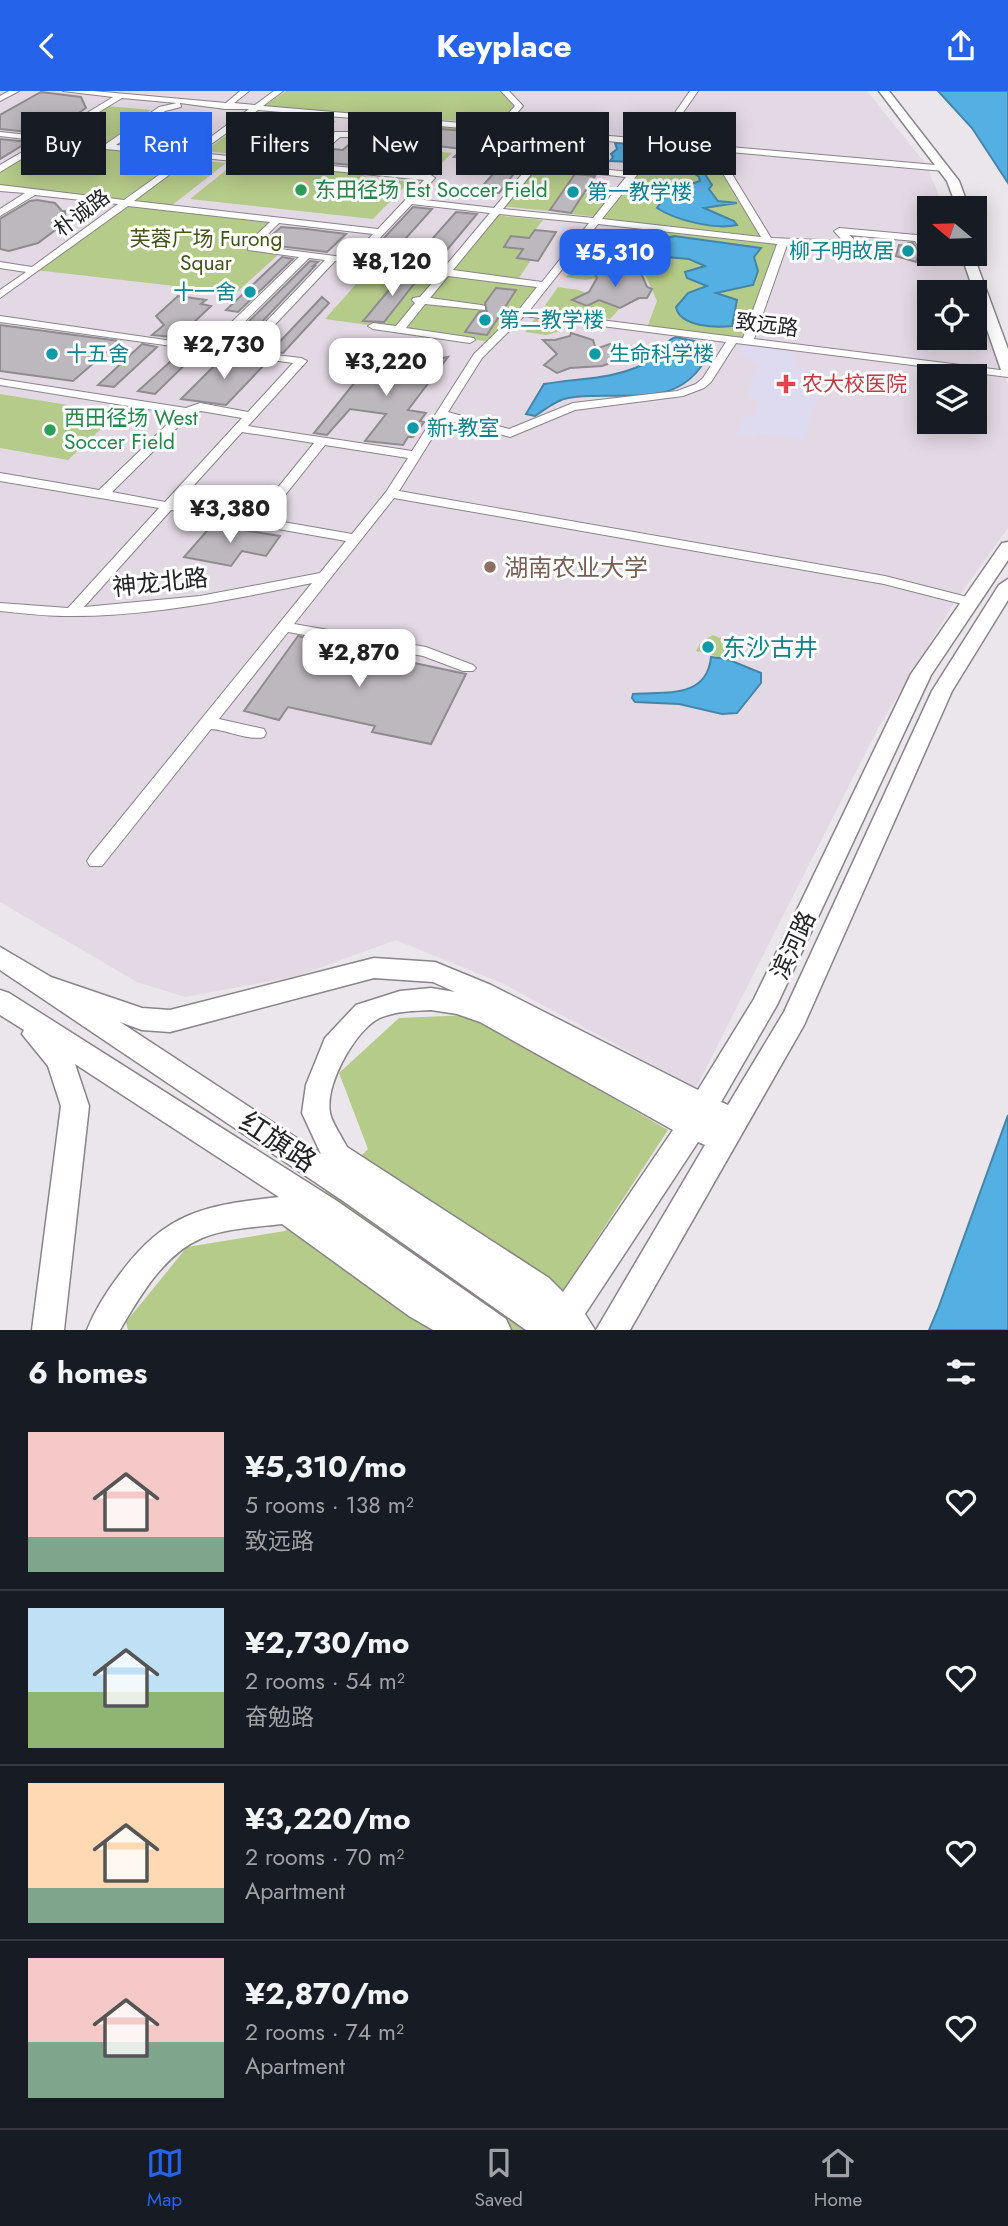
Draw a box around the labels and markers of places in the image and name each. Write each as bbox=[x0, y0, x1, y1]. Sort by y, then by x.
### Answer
place label: 东田径场 Est Soccer Field bbox=[315, 175, 548, 205]
place label: 第一教学楼 bbox=[587, 177, 692, 207]
marker: 东田径场 Est Soccer Field bbox=[293, 182, 309, 198]
marker: 第一教学楼 bbox=[565, 184, 581, 200]
pin: ¥5,310 bbox=[558, 229, 672, 289]
place label: 柳子明故居 bbox=[789, 236, 894, 266]
pin: ¥8,120 bbox=[335, 239, 449, 298]
marker: 柳子明故居 bbox=[900, 243, 916, 259]
place label: 十一舍 bbox=[173, 277, 236, 307]
marker: 十一舍 bbox=[242, 284, 258, 300]
place label: 第二教学楼 bbox=[499, 305, 604, 335]
marker: 第二教学楼 bbox=[477, 312, 493, 328]
pin: ¥2,730 bbox=[167, 321, 281, 381]
pin: ¥3,220 bbox=[329, 338, 443, 398]
place label: 十五舍 bbox=[66, 339, 129, 369]
place label: 生命科学楼 bbox=[609, 339, 714, 369]
marker: 十五舍 bbox=[44, 346, 60, 362]
marker: 生命科学楼 bbox=[587, 346, 603, 362]
place label: 农大校医院 bbox=[802, 369, 907, 399]
marker: 农大校医院 bbox=[776, 374, 796, 394]
place label: 西田径场 West Soccer Field bbox=[64, 403, 198, 457]
place label: 新t-教室 bbox=[427, 413, 499, 443]
marker: 新t-教室 bbox=[405, 420, 421, 436]
marker: 西田径场 West Soccer Field bbox=[42, 422, 58, 438]
pin: ¥3,380 bbox=[173, 485, 287, 545]
place label: 湖南农业大学 bbox=[504, 550, 648, 585]
marker: 湖南农业大学 bbox=[482, 559, 498, 575]
pin: ¥2,870 bbox=[302, 629, 416, 689]
place label: 东沙古井 bbox=[722, 630, 818, 665]
marker: 东沙古井 bbox=[700, 639, 716, 655]

